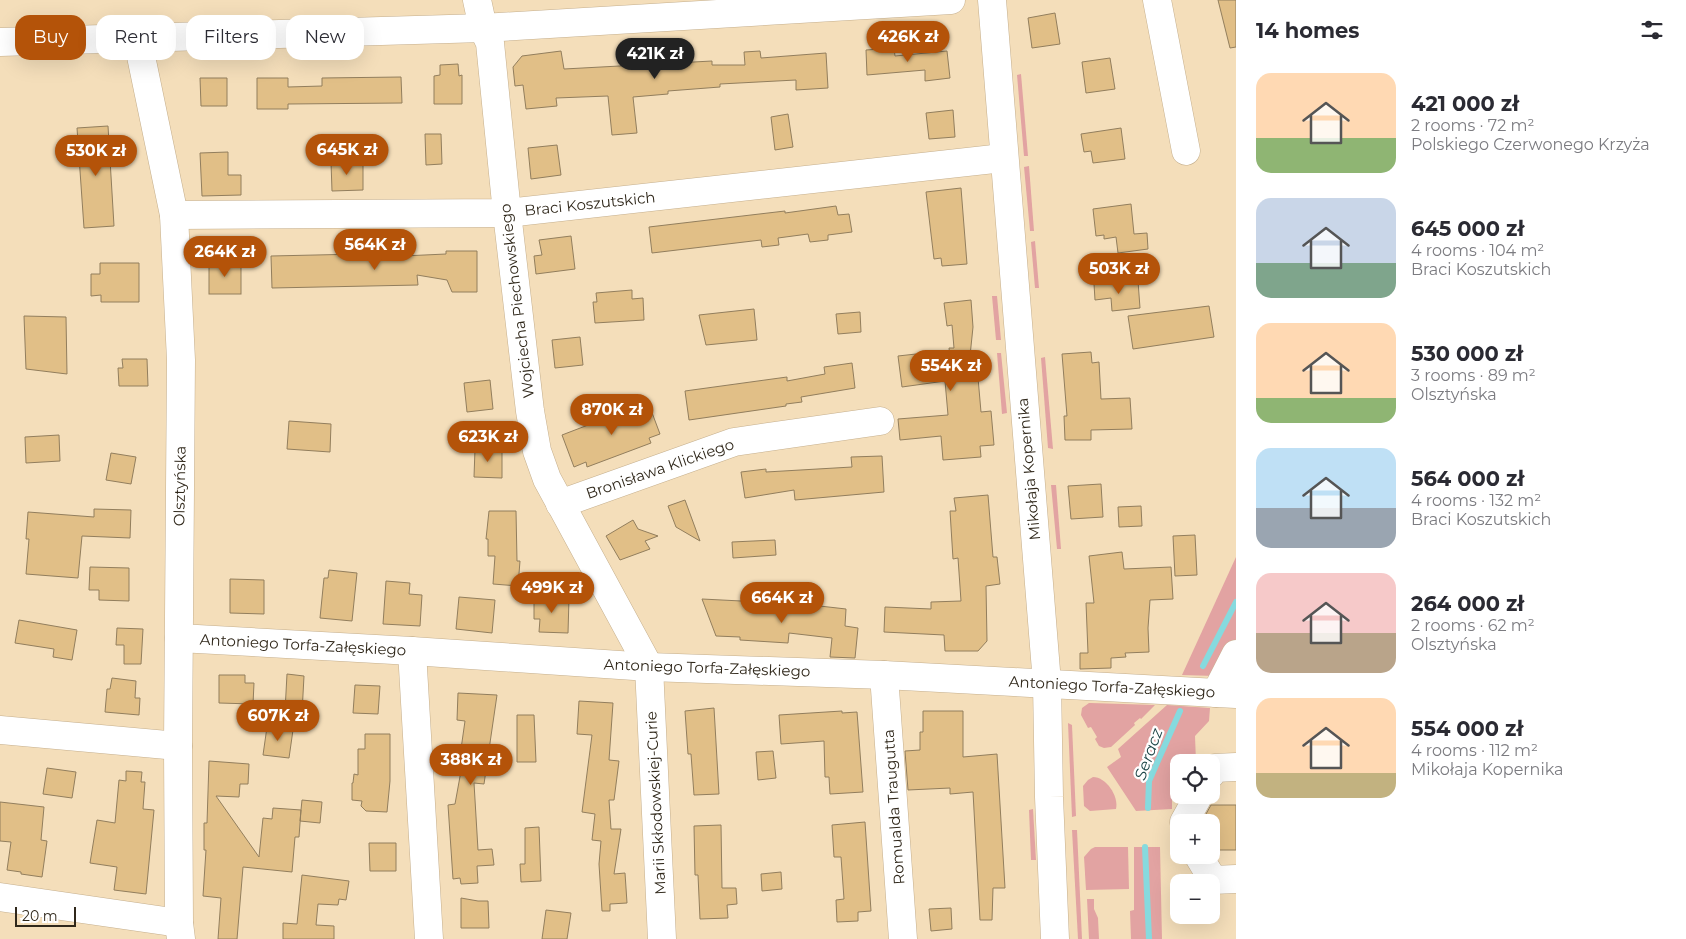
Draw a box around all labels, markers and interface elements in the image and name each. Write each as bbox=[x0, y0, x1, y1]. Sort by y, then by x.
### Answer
chip: Buy bbox=[15, 15, 86, 60]
chip: Rent bbox=[96, 15, 176, 60]
chip: Filters bbox=[186, 15, 276, 60]
chip: New bbox=[286, 15, 364, 60]
icon: filters bbox=[1638, 16, 1666, 44]
text: 14 homes bbox=[1256, 18, 1360, 43]
pin: 426K zł bbox=[862, 20, 954, 63]
text: 426K zł bbox=[878, 27, 938, 46]
pin: 421K zł bbox=[609, 38, 701, 80]
text: 421K zł bbox=[626, 44, 684, 63]
text: 421 000 zł bbox=[1411, 91, 1519, 116]
icon: home bbox=[1296, 93, 1356, 153]
text: 2 rooms · 72 m² bbox=[1411, 116, 1534, 135]
pin: 530K zł bbox=[50, 134, 142, 177]
pin: 645K zł bbox=[301, 134, 393, 176]
text: Polskiego Czerwonego Krzyża bbox=[1411, 135, 1650, 154]
text: 645K zł bbox=[316, 140, 378, 159]
text: 530K zł bbox=[66, 141, 126, 160]
street label: Braci Koszutskich bbox=[524, 187, 656, 220]
street label: Wojciecha Piechowskiego bbox=[495, 203, 538, 399]
text: 645 000 zł bbox=[1411, 216, 1524, 241]
icon: home bbox=[1296, 218, 1356, 278]
pin: 564K zł bbox=[329, 228, 421, 271]
text: 564K zł bbox=[344, 235, 406, 254]
pin: 264K zł bbox=[179, 236, 271, 278]
text: 4 rooms · 104 m² bbox=[1411, 241, 1544, 260]
text: 264K zł bbox=[195, 242, 255, 261]
pin: 503K zł bbox=[1073, 252, 1165, 295]
text: 503K zł bbox=[1089, 259, 1149, 278]
text: Braci Koszutskich bbox=[1411, 260, 1551, 279]
text: 530 000 zł bbox=[1411, 341, 1523, 366]
icon: home bbox=[1296, 343, 1356, 403]
pin: 554K zł bbox=[905, 350, 997, 392]
text: 554K zł bbox=[921, 356, 981, 375]
text: 3 rooms · 89 m² bbox=[1411, 366, 1536, 385]
text: Olsztyńska bbox=[1411, 385, 1497, 404]
pin: 870K zł bbox=[566, 394, 658, 436]
street label: Mikołaja Kopernika bbox=[1013, 397, 1044, 541]
text: 870K zł bbox=[581, 400, 643, 419]
pin: 623K zł bbox=[442, 420, 534, 463]
text: 623K zł bbox=[458, 427, 518, 446]
street label: Bronisława Klickiego bbox=[583, 434, 736, 503]
street label: Olsztyńska bbox=[169, 446, 190, 526]
text: 564 000 zł bbox=[1411, 466, 1524, 491]
icon: home bbox=[1296, 468, 1356, 528]
text: 4 rooms · 132 m² bbox=[1411, 491, 1541, 510]
text: Braci Koszutskich bbox=[1411, 510, 1551, 529]
pin: 499K zł bbox=[506, 572, 598, 614]
text: 499K zł bbox=[521, 578, 583, 597]
pin: 664K zł bbox=[736, 582, 828, 624]
text: 664K zł bbox=[751, 588, 813, 607]
text: 264 000 zł bbox=[1411, 591, 1524, 616]
icon: home bbox=[1296, 593, 1356, 653]
text: 2 rooms · 62 m² bbox=[1411, 616, 1535, 635]
street label: Antoniego Torfa-Załęskiego bbox=[199, 630, 407, 659]
text: Olsztyńska bbox=[1411, 635, 1497, 654]
street label: Antoniego Torfa-Załęskiego bbox=[603, 654, 811, 681]
street label: Antoniego Torfa-Załęskiego bbox=[1008, 672, 1216, 701]
pin: 607K zł bbox=[232, 700, 324, 742]
text: 607K zł bbox=[247, 706, 309, 725]
street label: Marii Skłodowskiej-Curie bbox=[641, 711, 670, 895]
text: 554 000 zł bbox=[1411, 716, 1523, 741]
icon: home bbox=[1296, 718, 1356, 778]
water label: Seracz bbox=[1130, 725, 1167, 783]
street label: Romualda Traugutta bbox=[879, 729, 908, 885]
text: 4 rooms · 112 m² bbox=[1411, 741, 1538, 760]
pin: 388K zł bbox=[425, 744, 517, 786]
text: 388K zł bbox=[441, 750, 501, 769]
map controls bbox=[1170, 754, 1220, 924]
button: locate bbox=[1170, 754, 1220, 804]
text: Mikołaja Kopernika bbox=[1411, 760, 1564, 779]
button: + bbox=[1170, 814, 1220, 864]
button: − bbox=[1170, 874, 1220, 924]
scale bar bbox=[15, 904, 76, 927]
text: 20 m bbox=[22, 907, 58, 925]

